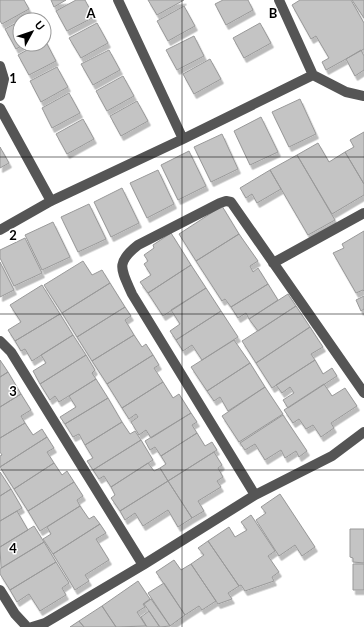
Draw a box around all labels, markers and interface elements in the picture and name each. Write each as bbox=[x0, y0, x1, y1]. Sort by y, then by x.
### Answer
text: A bbox=[85, 5, 96, 21]
text: B bbox=[269, 5, 278, 21]
north arrow bbox=[12, 12, 52, 52]
text: U bbox=[32, 18, 48, 33]
text: 1 bbox=[9, 70, 17, 86]
text: 2 bbox=[9, 227, 17, 243]
text: 3 bbox=[9, 383, 17, 399]
text: 4 bbox=[9, 540, 17, 556]

